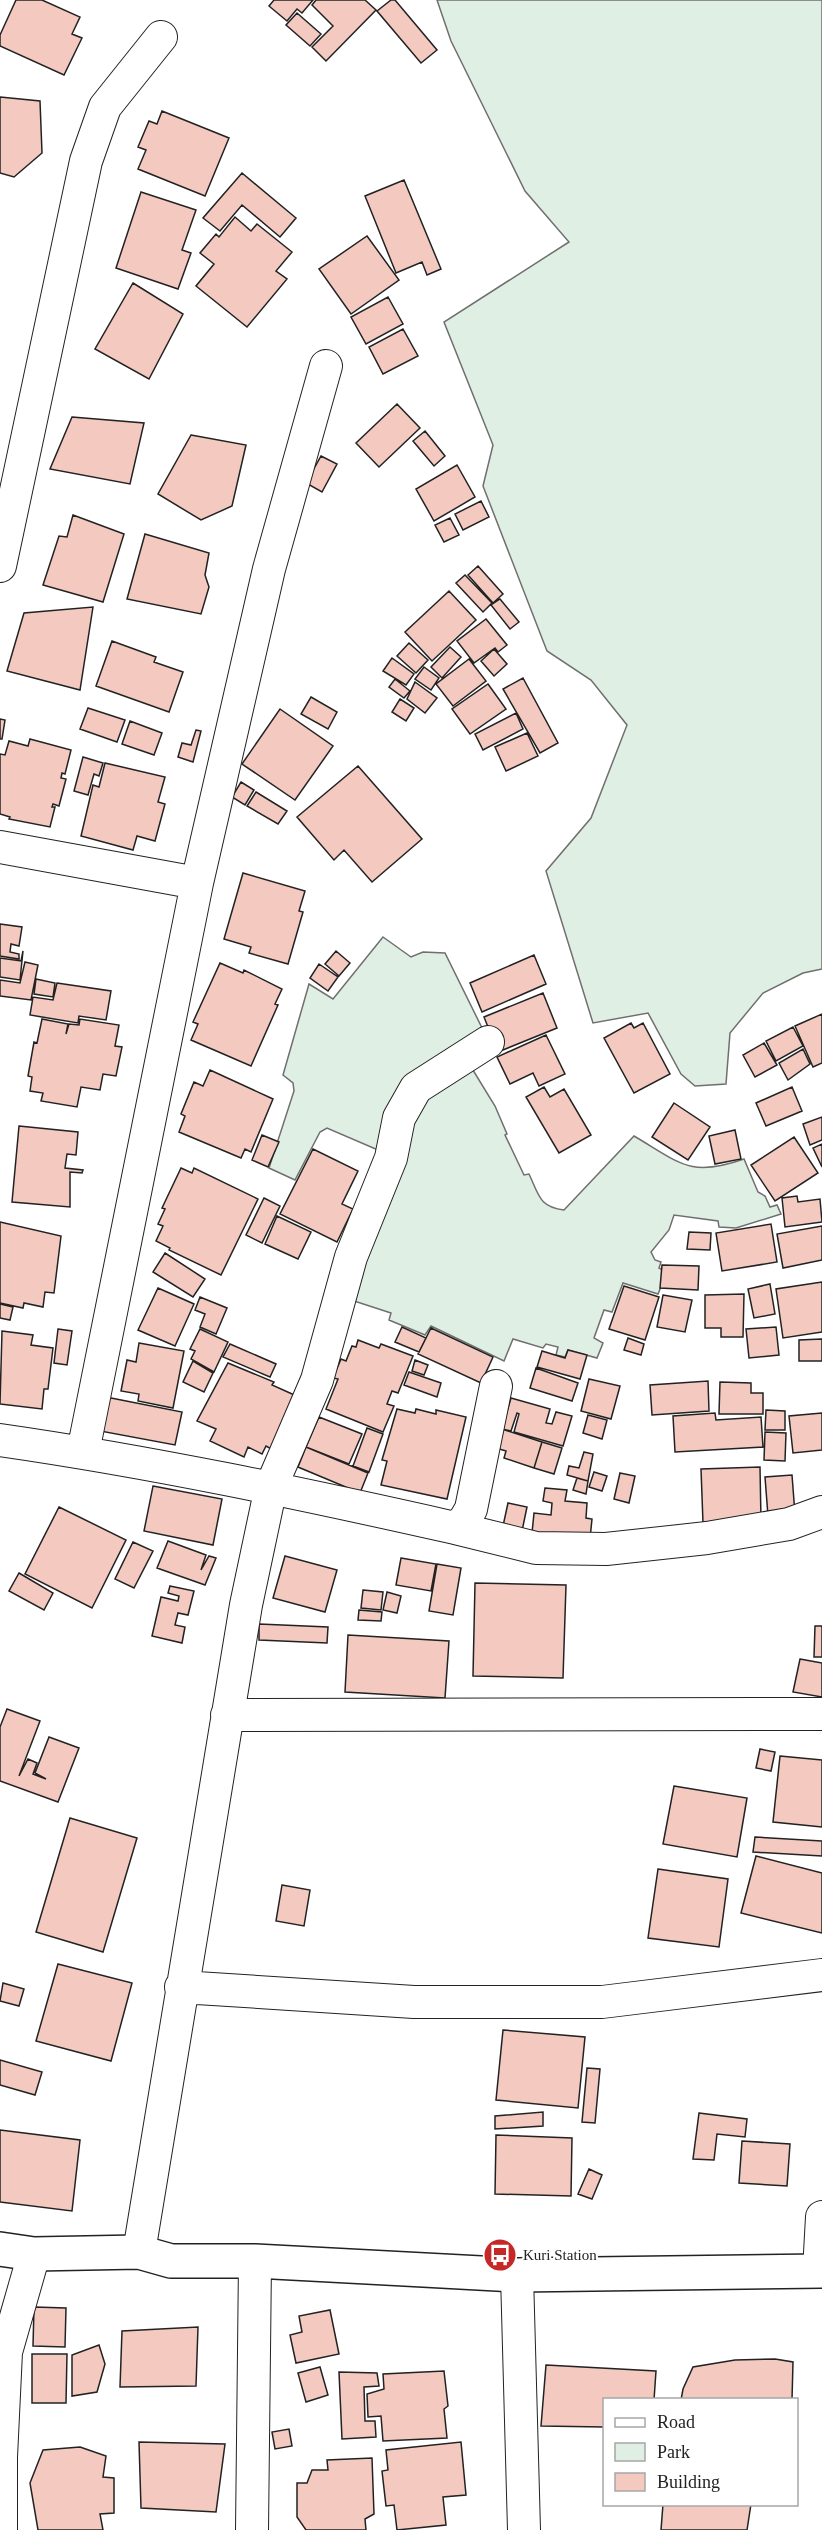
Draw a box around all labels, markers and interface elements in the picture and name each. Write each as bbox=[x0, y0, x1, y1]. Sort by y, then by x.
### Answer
bus stop icon: Kuri Station bbox=[482, 2237, 518, 2273]
place label: Kuri Station bbox=[523, 2247, 597, 2263]
legend bbox=[603, 2398, 798, 2506]
text: Road bbox=[657, 2412, 695, 2432]
text: Park bbox=[657, 2442, 690, 2462]
text: Building bbox=[657, 2472, 720, 2492]

